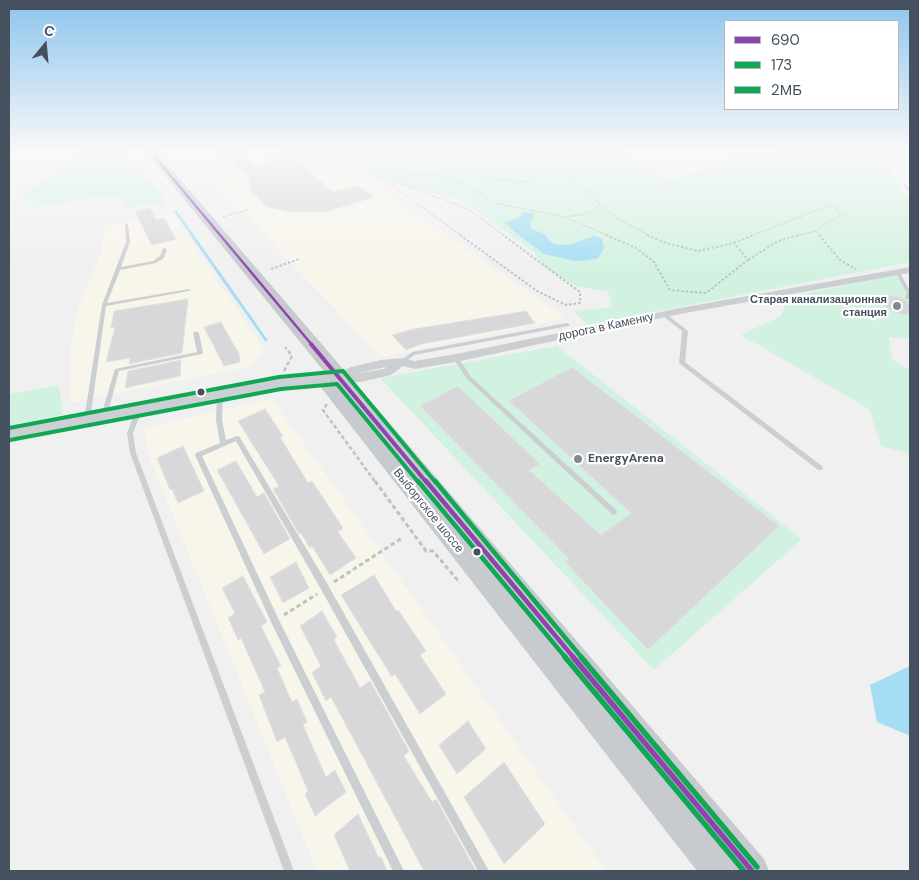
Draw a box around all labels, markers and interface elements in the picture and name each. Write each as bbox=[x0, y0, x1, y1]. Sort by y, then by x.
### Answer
north arrow bbox=[20, 20, 70, 70]
legend bbox=[724, 20, 899, 110]
text: С bbox=[42, 21, 57, 41]
text: 690 bbox=[771, 30, 800, 50]
text: 173 bbox=[771, 55, 792, 75]
text: 2МБ bbox=[771, 80, 802, 100]
place label: Старая канализационная станция bbox=[750, 293, 887, 319]
marker: Старая канализационная станция bbox=[891, 300, 903, 312]
street label: дорога в Каменку bbox=[557, 310, 655, 344]
unlabelled marker bbox=[196, 387, 206, 397]
place label: EnergyArena bbox=[588, 452, 664, 466]
marker: EnergyArena bbox=[572, 453, 584, 465]
street label: Выборгское шоссе bbox=[390, 466, 466, 556]
unlabelled marker bbox=[472, 547, 482, 557]

